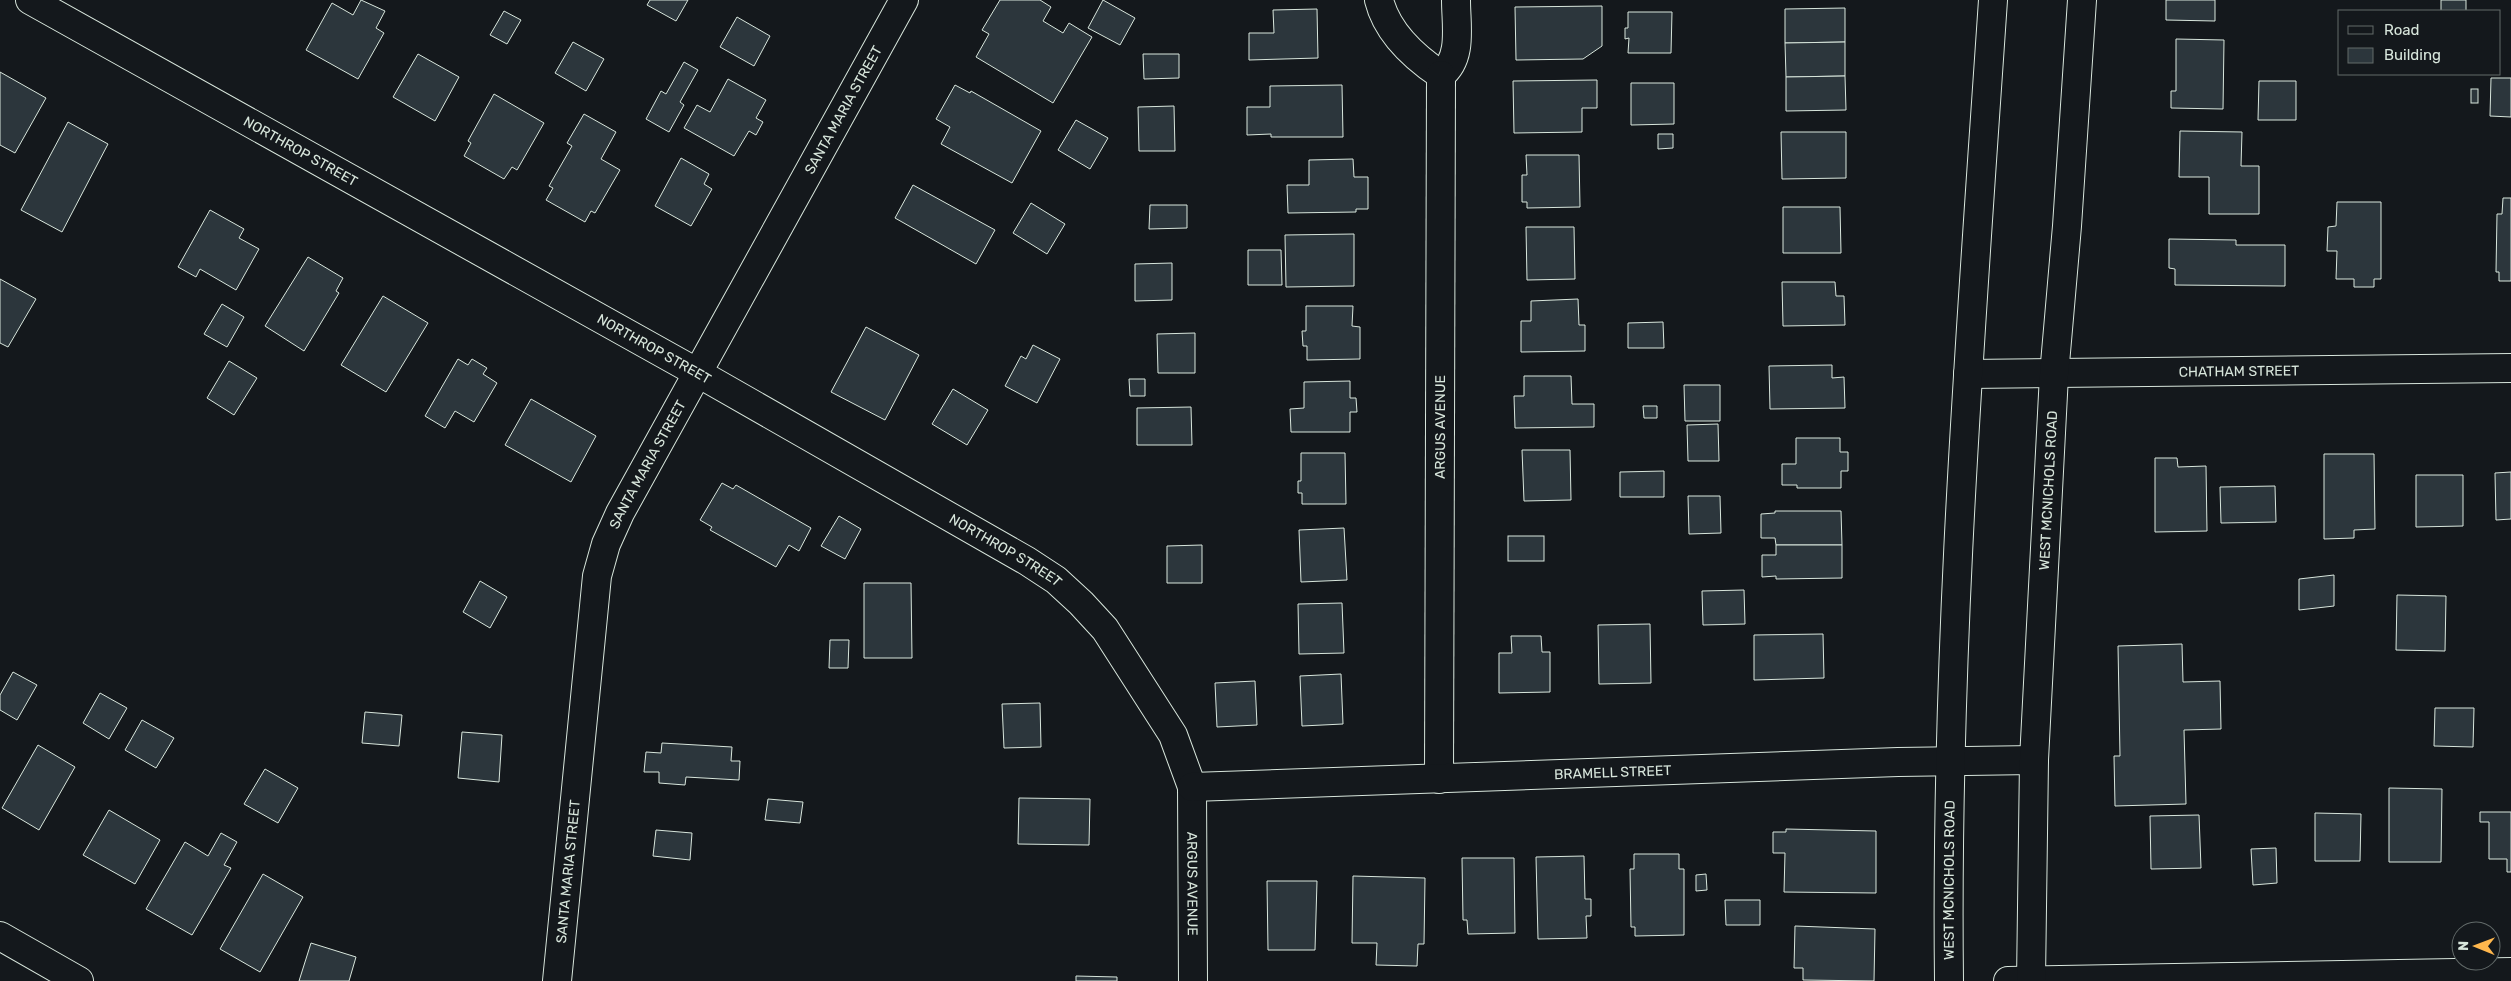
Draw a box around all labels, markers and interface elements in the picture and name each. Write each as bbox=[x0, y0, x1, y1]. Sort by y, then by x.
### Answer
legend bbox=[2338, 10, 2501, 75]
text: Road bbox=[2384, 21, 2420, 39]
street label: SANTA MARIA STREET bbox=[801, 43, 886, 177]
text: Building bbox=[2384, 46, 2441, 64]
street label: NORTHROP STREET bbox=[241, 112, 361, 190]
street label: NORTHROP STREET bbox=[594, 310, 714, 387]
street label: CHATHAM STREET bbox=[2179, 362, 2299, 380]
street label: ARGUS AVENUE bbox=[1431, 375, 1449, 479]
street label: SANTA MARIA STREET bbox=[606, 397, 689, 531]
street label: WEST MCNICHOLS ROAD bbox=[2035, 410, 2061, 571]
street label: NORTHROP STREET bbox=[946, 510, 1066, 590]
street label: BRAMELL STREET bbox=[1554, 762, 1672, 783]
street label: SANTA MARIA STREET bbox=[552, 799, 583, 944]
street label: WEST MCNICHOLS ROAD bbox=[1940, 800, 1958, 960]
street label: ARGUS AVENUE bbox=[1184, 832, 1201, 936]
north arrow bbox=[2451, 921, 2501, 971]
text: N bbox=[2455, 941, 2472, 951]

